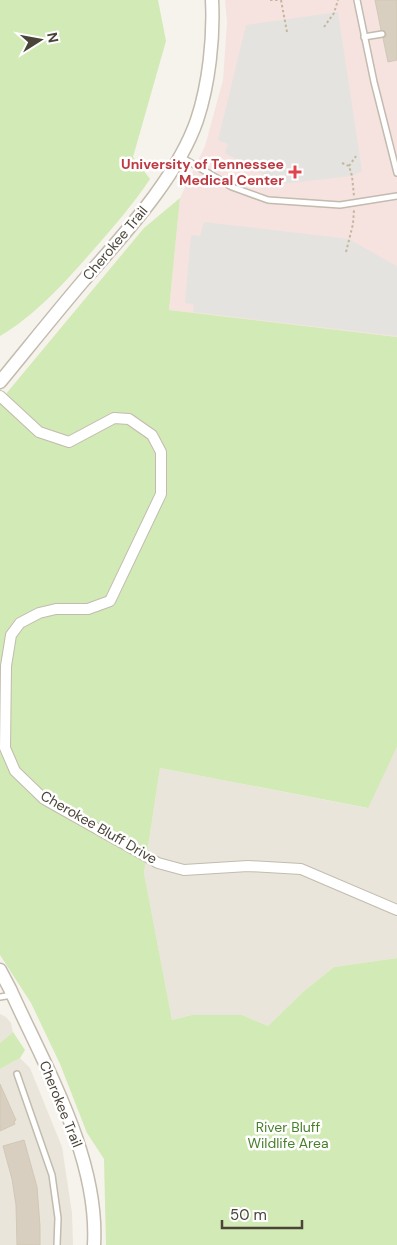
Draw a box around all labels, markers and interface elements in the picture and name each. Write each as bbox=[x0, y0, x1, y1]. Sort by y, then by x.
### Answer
north arrow bbox=[15, 15, 65, 65]
text: N bbox=[43, 31, 63, 44]
place label: University of Tennessee Medical Center bbox=[121, 155, 284, 189]
marker: University of Tennessee Medical Center bbox=[288, 165, 302, 179]
street label: Cherokee Trail bbox=[79, 202, 151, 284]
street label: Cherokee Bluff Drive bbox=[38, 786, 160, 868]
street label: Cherokee Trail bbox=[35, 1058, 87, 1150]
park label: River Bluff Wildlife Area bbox=[247, 1118, 329, 1152]
scale bar bbox=[222, 1198, 302, 1230]
text: 50 m bbox=[230, 1205, 267, 1225]

